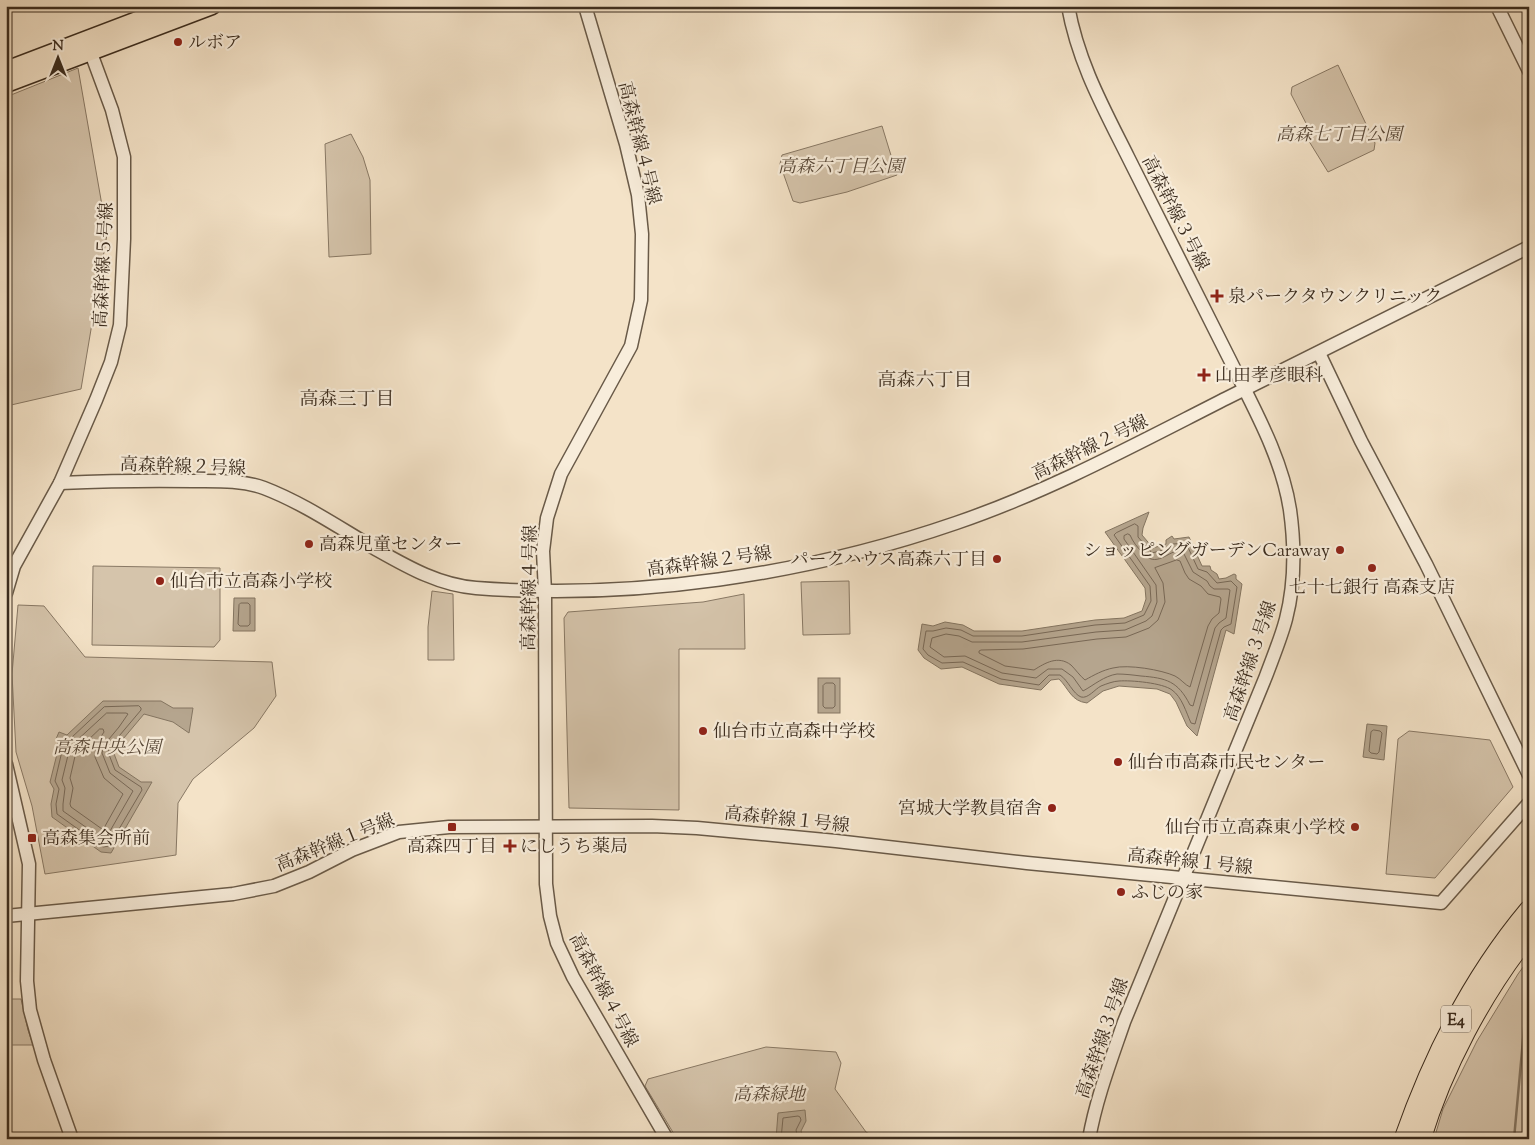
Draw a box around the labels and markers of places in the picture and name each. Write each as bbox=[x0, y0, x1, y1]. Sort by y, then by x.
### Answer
place label: ルボア bbox=[188, 31, 242, 57]
marker: ルボア bbox=[172, 36, 184, 48]
place label: 泉パークタウンクリニック bbox=[1228, 285, 1442, 311]
marker: 泉パークタウンクリニック bbox=[1210, 289, 1224, 303]
place label: 山田孝彦眼科 bbox=[1215, 364, 1323, 390]
marker: 山田孝彦眼科 bbox=[1197, 368, 1211, 382]
place label: 高森児童センター bbox=[319, 533, 462, 559]
marker: 高森児童センター bbox=[303, 538, 315, 550]
place label: ショッピングガーデンCaraway bbox=[1084, 539, 1330, 565]
marker: ショッピングガーデンCaraway bbox=[1334, 544, 1346, 556]
place label: パークハウス高森六丁目 bbox=[791, 548, 987, 574]
marker: パークハウス高森六丁目 bbox=[991, 553, 1003, 565]
marker: 七十七銀行 高森支店 bbox=[1366, 562, 1378, 574]
place label: 仙台市立高森小学校 bbox=[170, 570, 332, 596]
marker: 仙台市立高森小学校 bbox=[154, 575, 166, 587]
place label: 七十七銀行 高森支店 bbox=[1289, 576, 1455, 602]
place label: 仙台市立高森中学校 bbox=[713, 720, 875, 746]
marker: 仙台市立高森中学校 bbox=[697, 725, 709, 737]
place label: 仙台市高森市民センター bbox=[1128, 751, 1325, 777]
marker: 仙台市高森市民センター bbox=[1112, 756, 1124, 768]
place label: 宮城大学教員宿舎 bbox=[898, 797, 1042, 823]
marker: 宮城大学教員宿舎 bbox=[1046, 802, 1058, 814]
place label: 仙台市立高森東小学校 bbox=[1165, 816, 1345, 842]
marker: 高森四丁目 bbox=[446, 821, 458, 833]
marker: 仙台市立高森東小学校 bbox=[1349, 821, 1361, 833]
place label: 高森集会所前 bbox=[42, 827, 150, 853]
marker: 高森集会所前 bbox=[26, 832, 38, 844]
place label: 高森四丁目 bbox=[407, 835, 497, 861]
place label: にしうち薬局 bbox=[520, 835, 628, 861]
marker: にしうち薬局 bbox=[504, 840, 516, 852]
place label: ふじの家 bbox=[1131, 881, 1203, 907]
marker: ふじの家 bbox=[1115, 886, 1127, 898]

